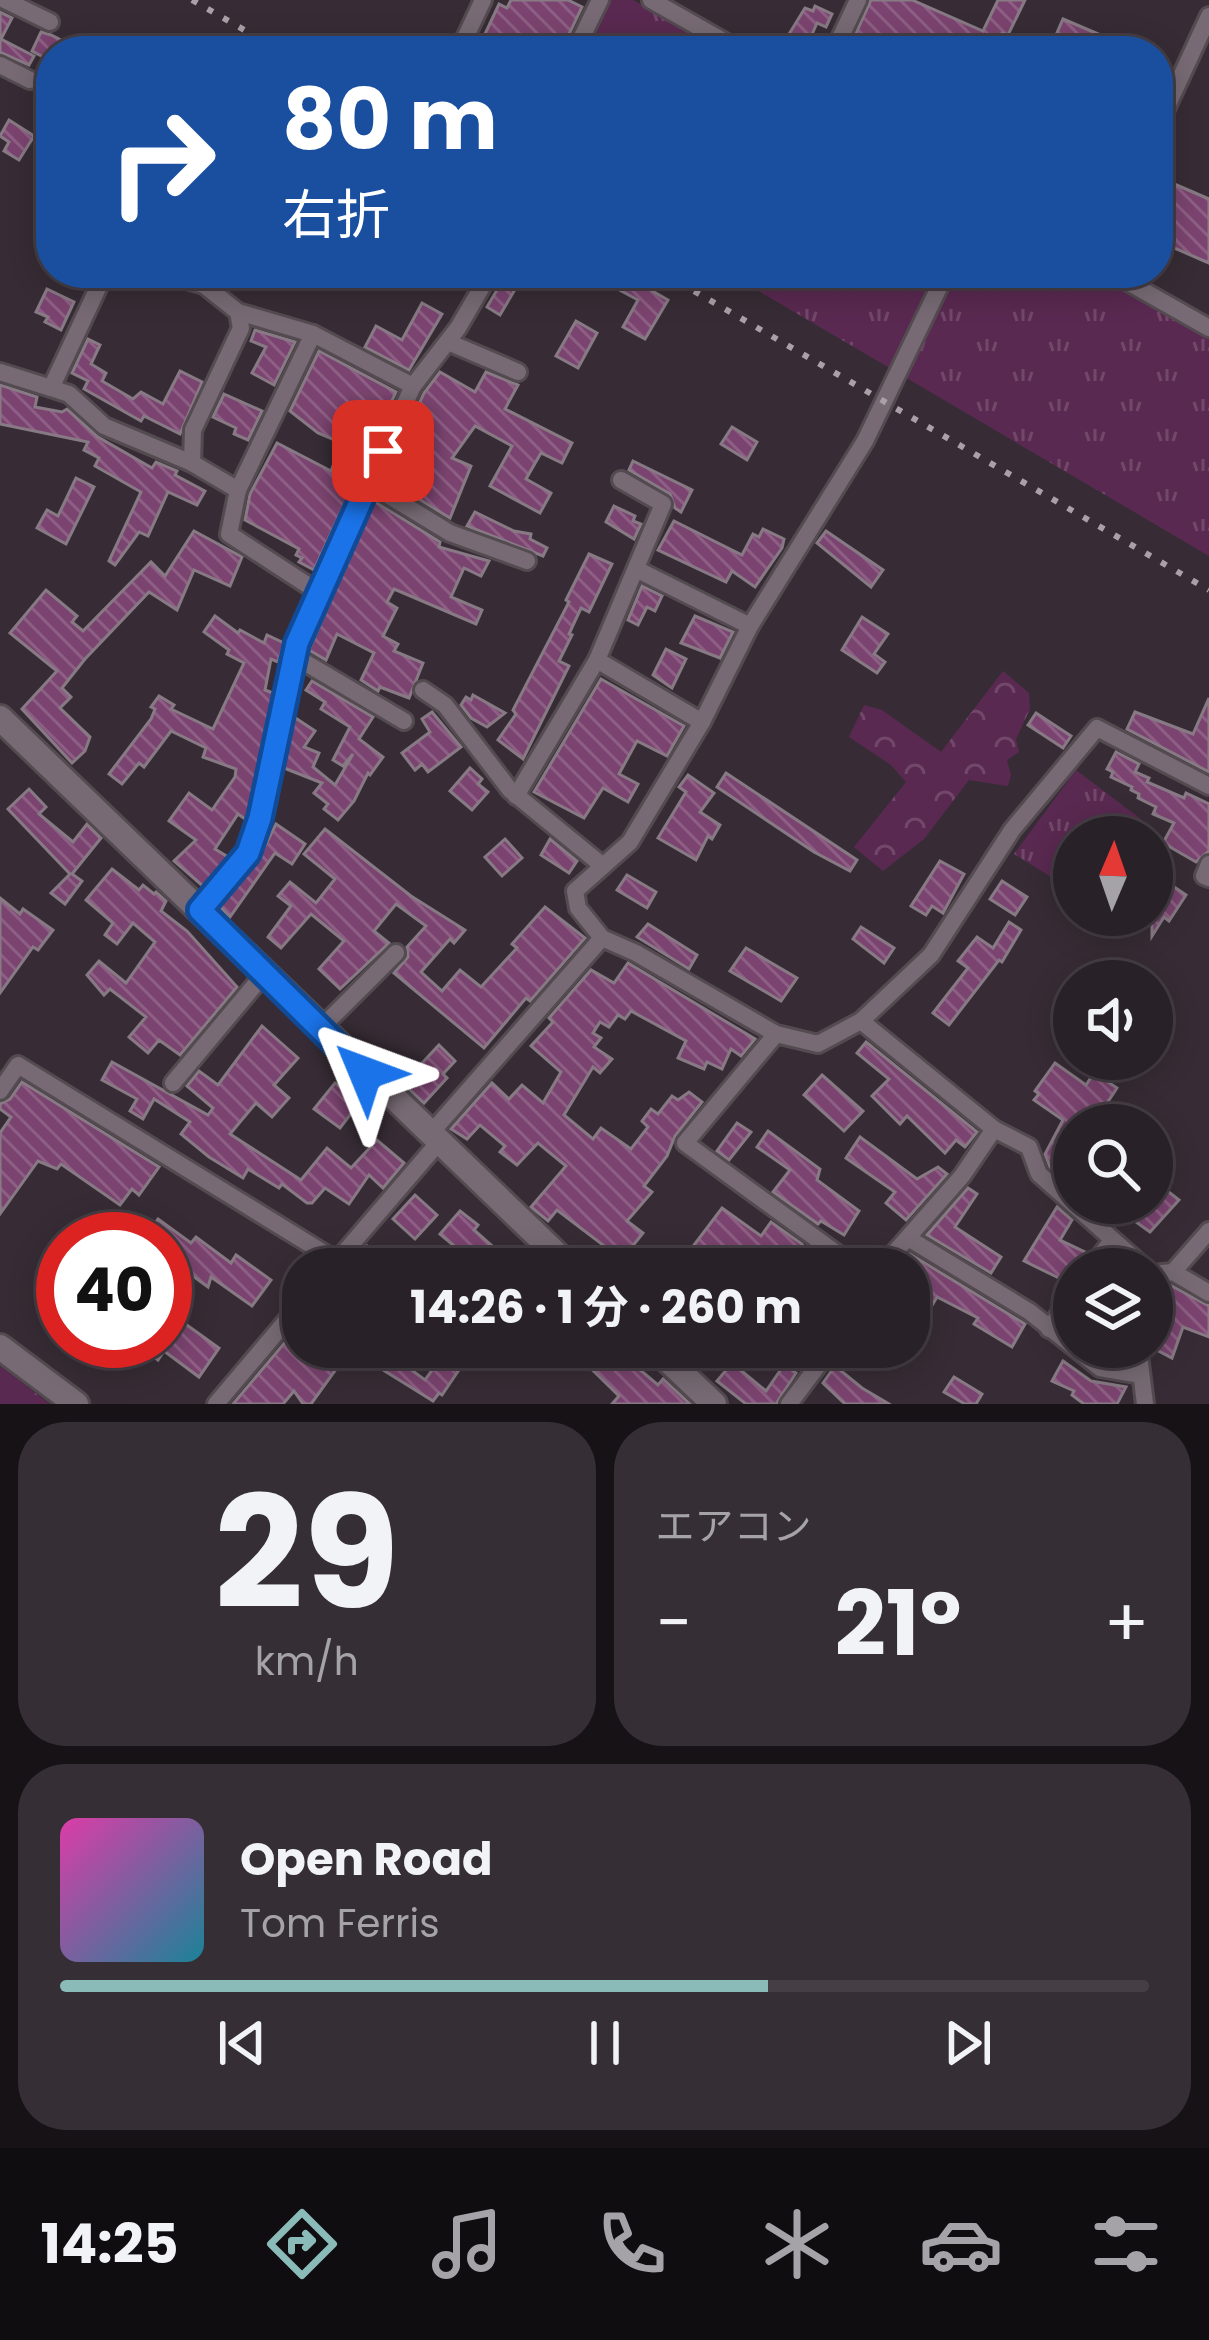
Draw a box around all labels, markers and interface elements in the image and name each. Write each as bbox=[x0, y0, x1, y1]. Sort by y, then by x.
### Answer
text: 80 m bbox=[282, 61, 498, 178]
icon: right bbox=[84, 84, 240, 240]
text: 右折 bbox=[282, 177, 390, 253]
pin bbox=[332, 400, 434, 502]
icon: arrive bbox=[350, 418, 416, 484]
north arrow bbox=[1053, 816, 1173, 936]
map controls bbox=[1053, 816, 1173, 1368]
button: sound bbox=[1053, 960, 1173, 1080]
position arrow bbox=[302, 1010, 428, 1136]
button: search bbox=[1053, 1104, 1173, 1224]
speed limit sign: 40 bbox=[36, 1212, 192, 1368]
button: layers bbox=[1053, 1248, 1173, 1368]
text: 14:26 · 1 分 · 260 m bbox=[410, 1276, 802, 1339]
text: 29 bbox=[214, 1444, 399, 1663]
text: エアコン bbox=[656, 1499, 812, 1554]
text: 21° bbox=[834, 1560, 961, 1687]
text: − bbox=[656, 1577, 692, 1669]
text: + bbox=[1104, 1577, 1149, 1669]
text: km/h bbox=[255, 1634, 359, 1689]
text: Open Road bbox=[240, 1828, 493, 1891]
text: Tom Ferris bbox=[240, 1896, 440, 1951]
icon: previous bbox=[209, 2010, 275, 2076]
icon: pause bbox=[572, 2010, 638, 2076]
icon: next bbox=[935, 2010, 1001, 2076]
icon: directions bbox=[260, 2202, 344, 2286]
icon: music bbox=[425, 2202, 509, 2286]
icon: phone bbox=[590, 2202, 674, 2286]
icon: climate bbox=[755, 2202, 839, 2286]
icon: car bbox=[919, 2202, 1003, 2286]
icon: filters bbox=[1084, 2202, 1168, 2286]
text: 14:25 bbox=[40, 2206, 179, 2282]

